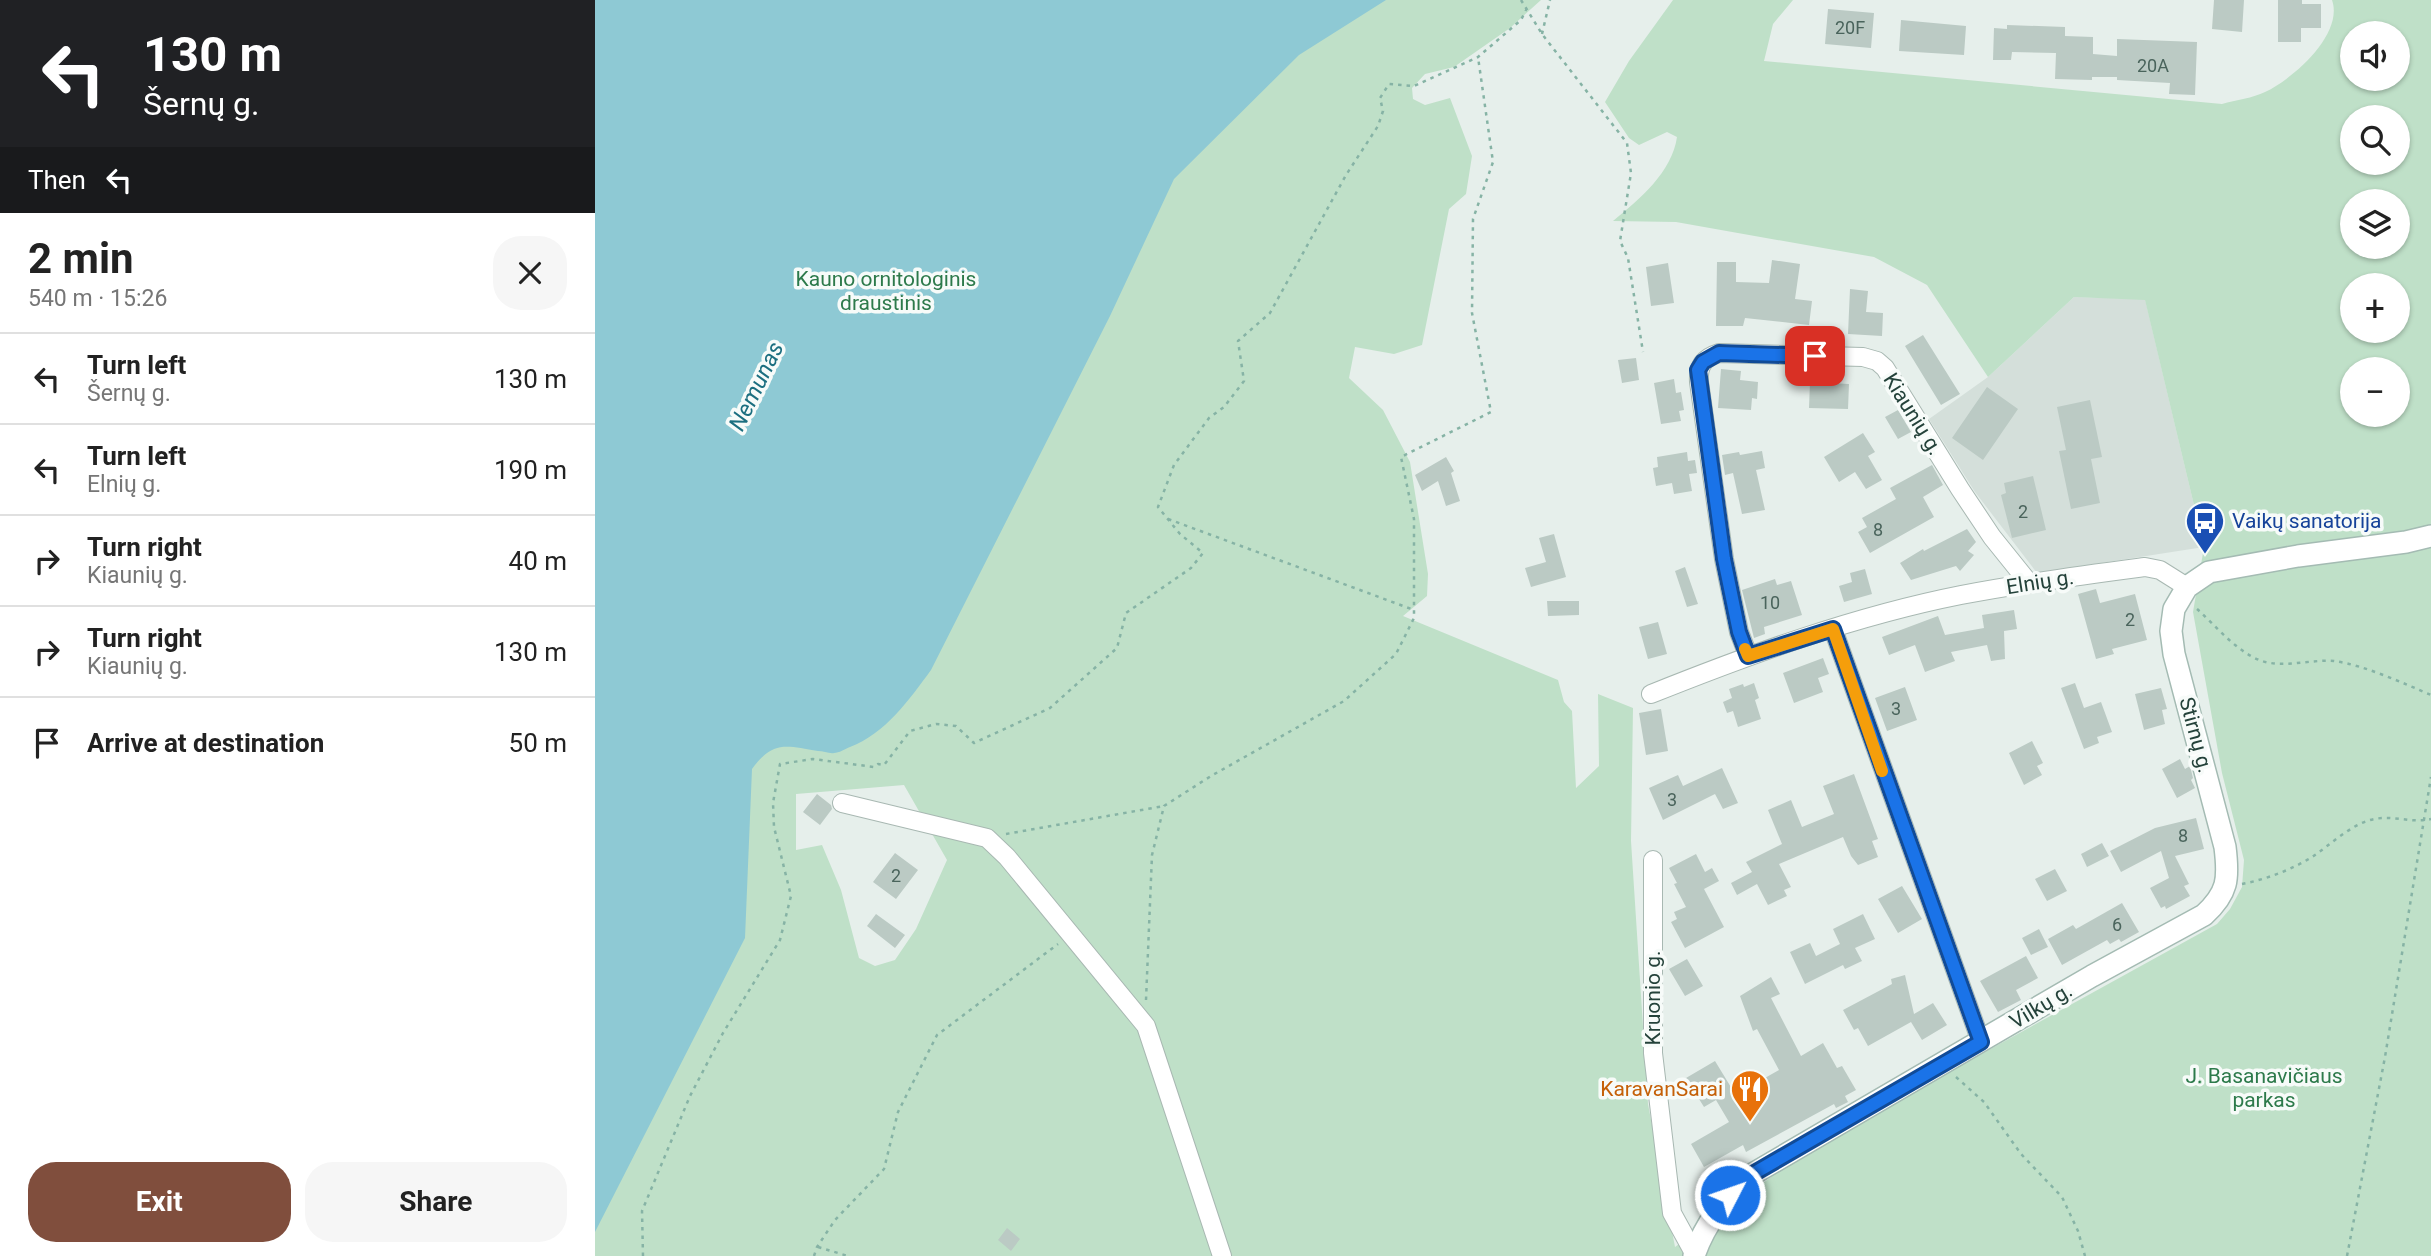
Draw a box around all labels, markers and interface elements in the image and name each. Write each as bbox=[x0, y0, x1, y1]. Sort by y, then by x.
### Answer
house number: 20F bbox=[1835, 17, 1865, 38]
map controls bbox=[2340, 21, 2410, 427]
button: sound bbox=[2340, 21, 2410, 91]
text: 130 m bbox=[143, 26, 282, 83]
icon: left bbox=[28, 28, 119, 119]
house number: 20A bbox=[2137, 55, 2169, 76]
text: Šernų g. bbox=[143, 85, 259, 123]
button: search bbox=[2340, 105, 2410, 175]
icon: left bbox=[100, 161, 138, 199]
text: Then bbox=[28, 165, 86, 195]
button: layers bbox=[2340, 189, 2410, 259]
text: 2 min bbox=[28, 234, 134, 283]
button: close bbox=[493, 236, 567, 310]
park label: Kauno ornitologinis draustinis bbox=[796, 267, 976, 315]
button: + bbox=[2340, 273, 2410, 343]
text: 540 m · 15:26 bbox=[28, 285, 167, 312]
pin bbox=[1785, 326, 1845, 386]
water label: Nemunas bbox=[723, 337, 790, 435]
icon: arrive bbox=[1796, 337, 1834, 375]
text: Turn left bbox=[87, 350, 186, 380]
button: − bbox=[2340, 357, 2410, 427]
icon: left bbox=[28, 360, 66, 398]
text: 130 m bbox=[494, 364, 567, 394]
street label: Kiaunių g. bbox=[1878, 369, 1948, 459]
text: Šernų g. bbox=[87, 380, 171, 407]
text: Turn left bbox=[87, 441, 186, 471]
icon: left bbox=[28, 451, 66, 489]
text: 190 m bbox=[494, 455, 567, 485]
text: Elnių g. bbox=[87, 471, 161, 498]
bus stop icon: Vaikų sanatorija bbox=[2184, 500, 2226, 555]
house number: 2 bbox=[2018, 501, 2028, 522]
place label: Vaikų sanatorija bbox=[2232, 509, 2381, 533]
house number: 8 bbox=[1873, 519, 1883, 540]
text: Turn right bbox=[87, 532, 202, 562]
icon: right bbox=[28, 542, 66, 580]
text: 40 m bbox=[509, 546, 567, 576]
text: Kiaunių g. bbox=[87, 562, 188, 589]
street label: Elnių g. bbox=[2005, 565, 2075, 599]
house number: 10 bbox=[1760, 592, 1780, 613]
house number: 2 bbox=[2125, 609, 2135, 630]
text: Turn right bbox=[87, 623, 202, 653]
icon: right bbox=[28, 633, 66, 671]
text: 130 m bbox=[494, 637, 567, 667]
text: Kiaunių g. bbox=[87, 653, 188, 680]
street label: Stirnų g. bbox=[2174, 695, 2218, 775]
house number: 3 bbox=[1891, 698, 1901, 719]
icon: arrive bbox=[28, 724, 66, 762]
text: Arrive at destination bbox=[87, 728, 324, 758]
text: 50 m bbox=[509, 728, 567, 758]
house number: 3 bbox=[1667, 789, 1677, 810]
house number: 8 bbox=[2178, 825, 2188, 846]
house number: 2 bbox=[891, 865, 901, 886]
house number: 6 bbox=[2112, 914, 2122, 935]
street label: Kruonio g. bbox=[1641, 950, 1665, 1046]
street label: Vilkų g. bbox=[2006, 978, 2076, 1034]
park label: J. Basanavičiaus parkas bbox=[2185, 1064, 2343, 1112]
restaurant icon: KaravanSarai bbox=[1729, 1068, 1771, 1123]
place label: KaravanSarai bbox=[1600, 1077, 1723, 1101]
position arrow bbox=[1693, 1158, 1767, 1232]
button: Exit bbox=[28, 1162, 291, 1242]
button: Share bbox=[305, 1162, 567, 1242]

